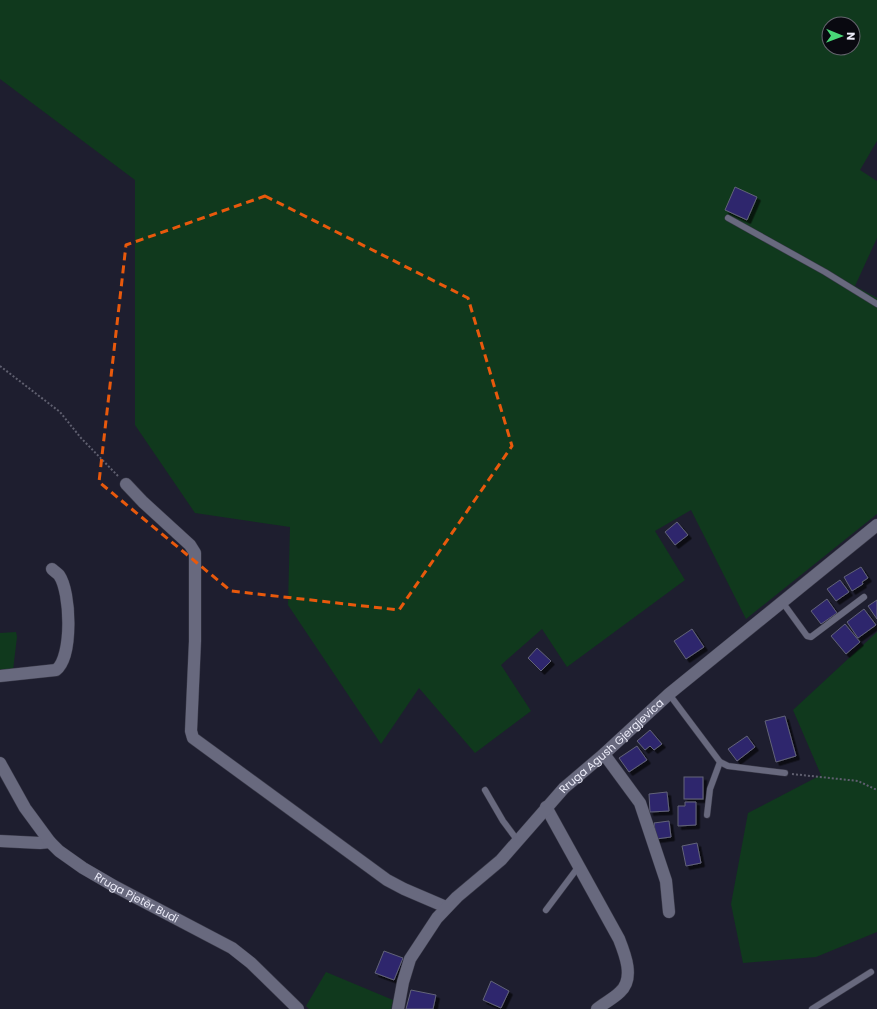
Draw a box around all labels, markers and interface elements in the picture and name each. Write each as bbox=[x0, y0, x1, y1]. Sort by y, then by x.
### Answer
north arrow bbox=[821, 16, 861, 56]
text: N bbox=[843, 32, 859, 40]
street label: Rruga Agush Gjergjevica bbox=[555, 695, 667, 797]
street label: Rruga Pjetër Budi bbox=[91, 868, 182, 927]

